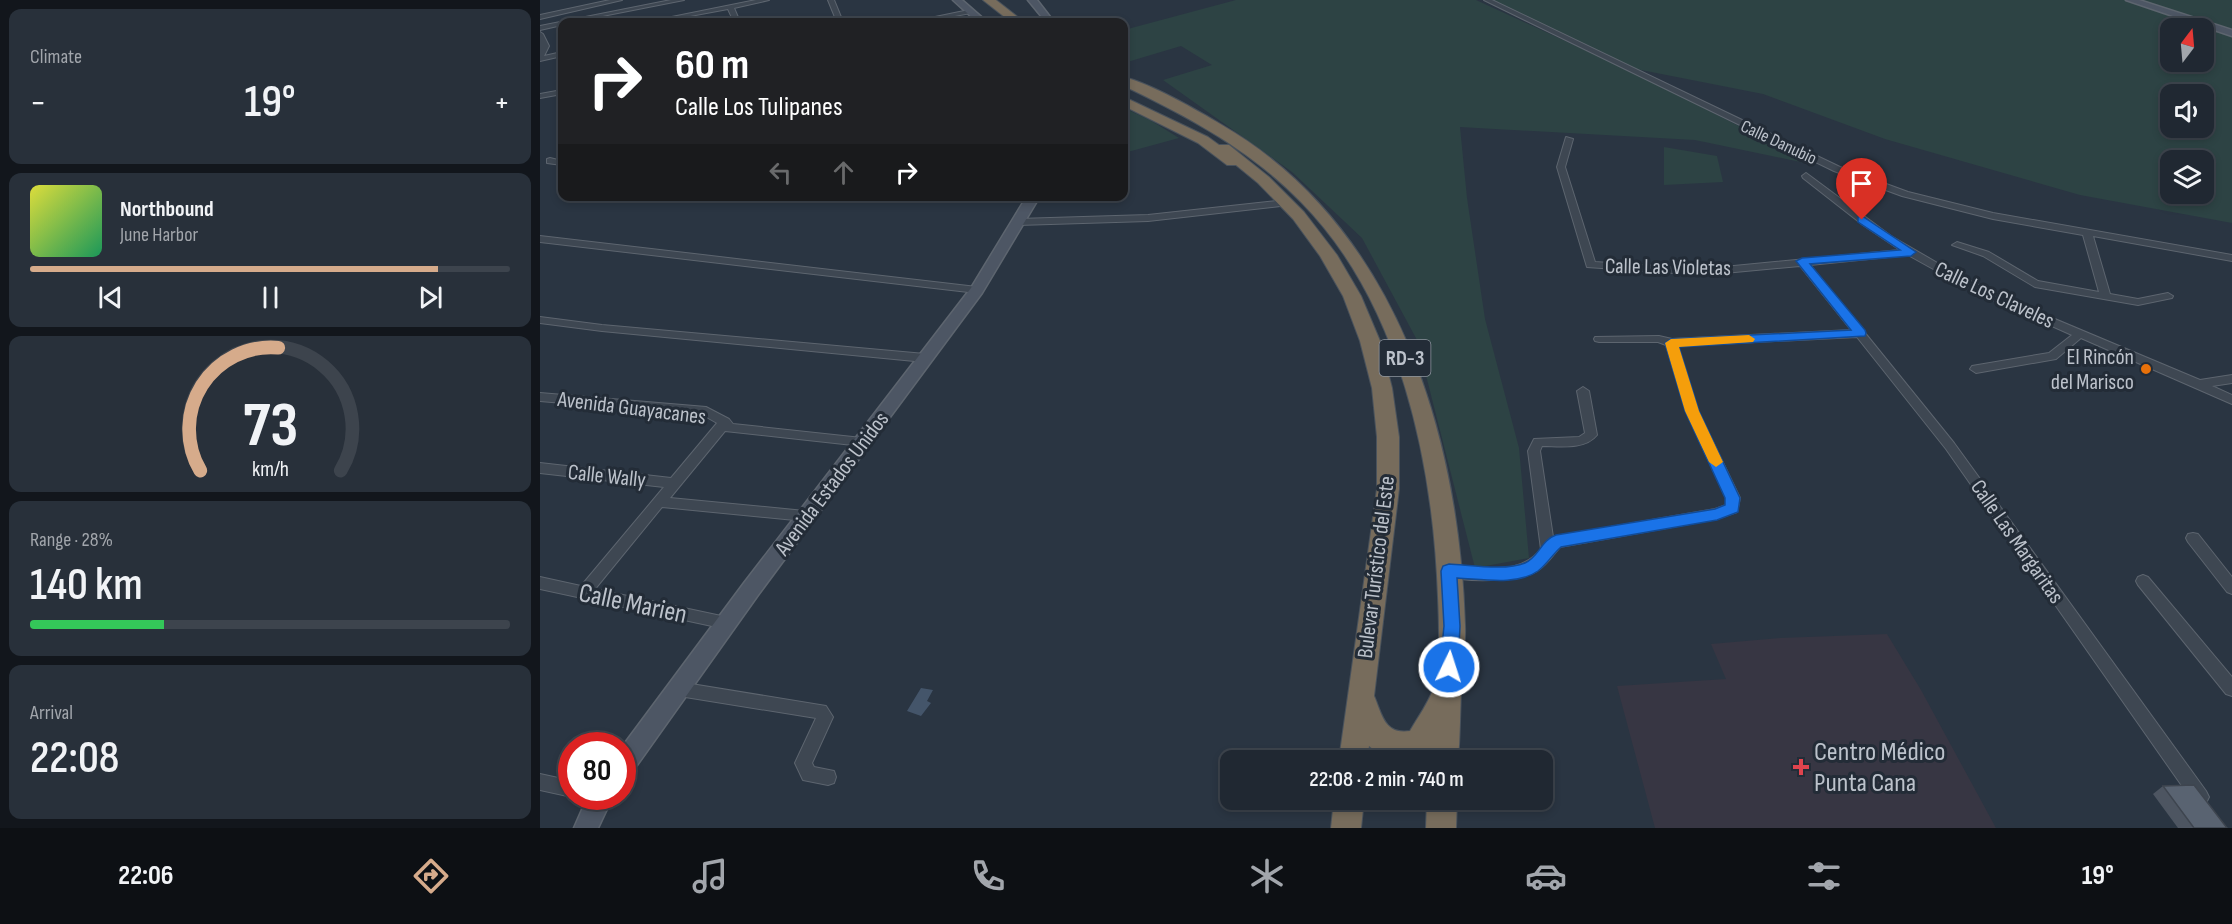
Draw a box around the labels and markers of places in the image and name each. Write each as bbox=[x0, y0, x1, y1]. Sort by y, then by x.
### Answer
pin bbox=[1836, 158, 1887, 220]
place label: El Rincón del Marisco bbox=[2051, 344, 2134, 396]
marker: El Rincón del Marisco bbox=[2139, 362, 2153, 376]
place label: Centro Médico Punta Cana bbox=[1814, 736, 1946, 799]
marker: Centro Médico Punta Cana bbox=[1792, 758, 1810, 776]

